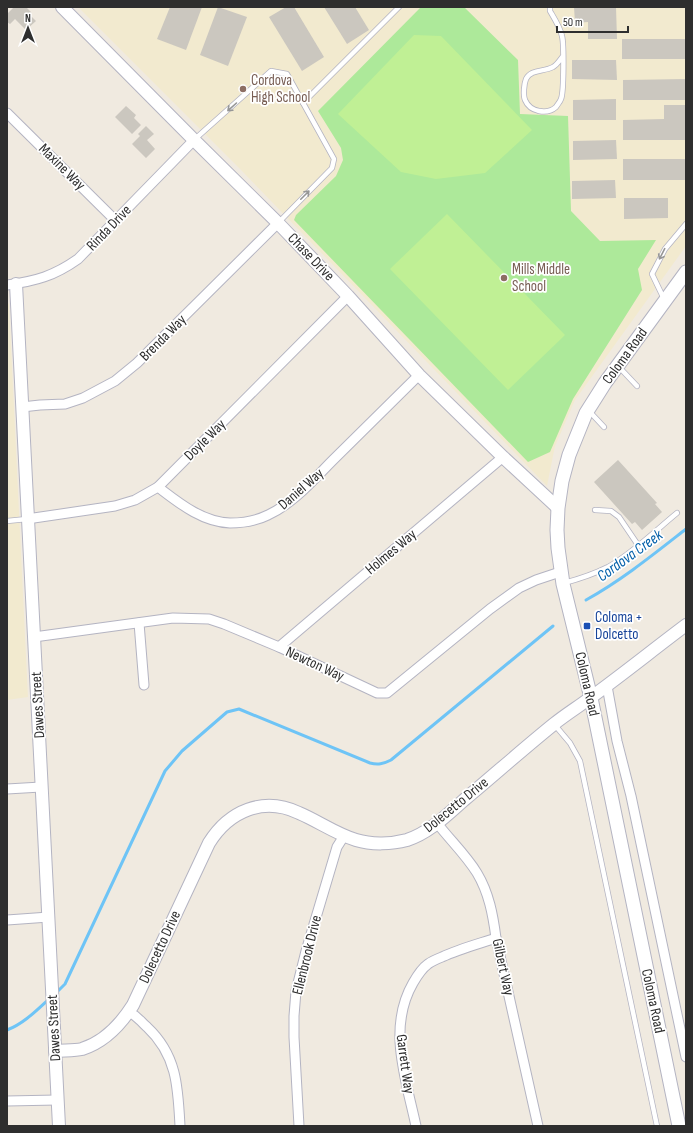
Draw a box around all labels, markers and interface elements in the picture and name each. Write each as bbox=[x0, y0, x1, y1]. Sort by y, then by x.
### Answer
north arrow bbox=[8, 8, 48, 48]
scale bar bbox=[557, 8, 628, 34]
text: N bbox=[25, 12, 31, 25]
text: 50 m bbox=[563, 15, 583, 30]
place label: Cordova High School bbox=[251, 71, 310, 107]
marker: Cordova High School bbox=[238, 84, 248, 94]
one-way arrow bbox=[226, 102, 237, 111]
street label: Maxine Way bbox=[35, 140, 90, 195]
one-way arrow bbox=[300, 190, 310, 200]
street label: Rinda Drive bbox=[82, 201, 136, 255]
street label: Chase Drive bbox=[284, 229, 338, 285]
one-way arrow bbox=[658, 248, 665, 260]
place label: Mills Middle School bbox=[512, 260, 570, 296]
marker: Mills Middle School bbox=[499, 273, 509, 283]
street label: Brenda Way bbox=[136, 310, 191, 365]
street label: Coloma Road bbox=[598, 324, 652, 388]
street label: Doyle Way bbox=[180, 415, 230, 465]
street label: Daniel Way bbox=[274, 464, 328, 514]
street label: Holmes Way bbox=[362, 525, 421, 579]
water label: Cordova Creek bbox=[594, 525, 667, 586]
place label: Coloma + Dolcetto bbox=[595, 608, 643, 644]
marker: Coloma + Dolcetto bbox=[582, 621, 592, 631]
street label: Newton Way bbox=[283, 642, 347, 686]
street label: Coloma Road bbox=[570, 650, 604, 718]
street label: Dawes Street bbox=[27, 671, 49, 739]
street label: Dolecetto Drive bbox=[420, 773, 492, 837]
street label: Dolecetto Drive bbox=[135, 908, 185, 986]
street label: Ellenbrook Drive bbox=[288, 913, 326, 997]
street label: Gilbert Way bbox=[488, 937, 518, 997]
street label: Coloma Road bbox=[637, 967, 669, 1035]
street label: Dawes Street bbox=[43, 994, 65, 1062]
street label: Garrett Way bbox=[391, 1033, 419, 1095]

